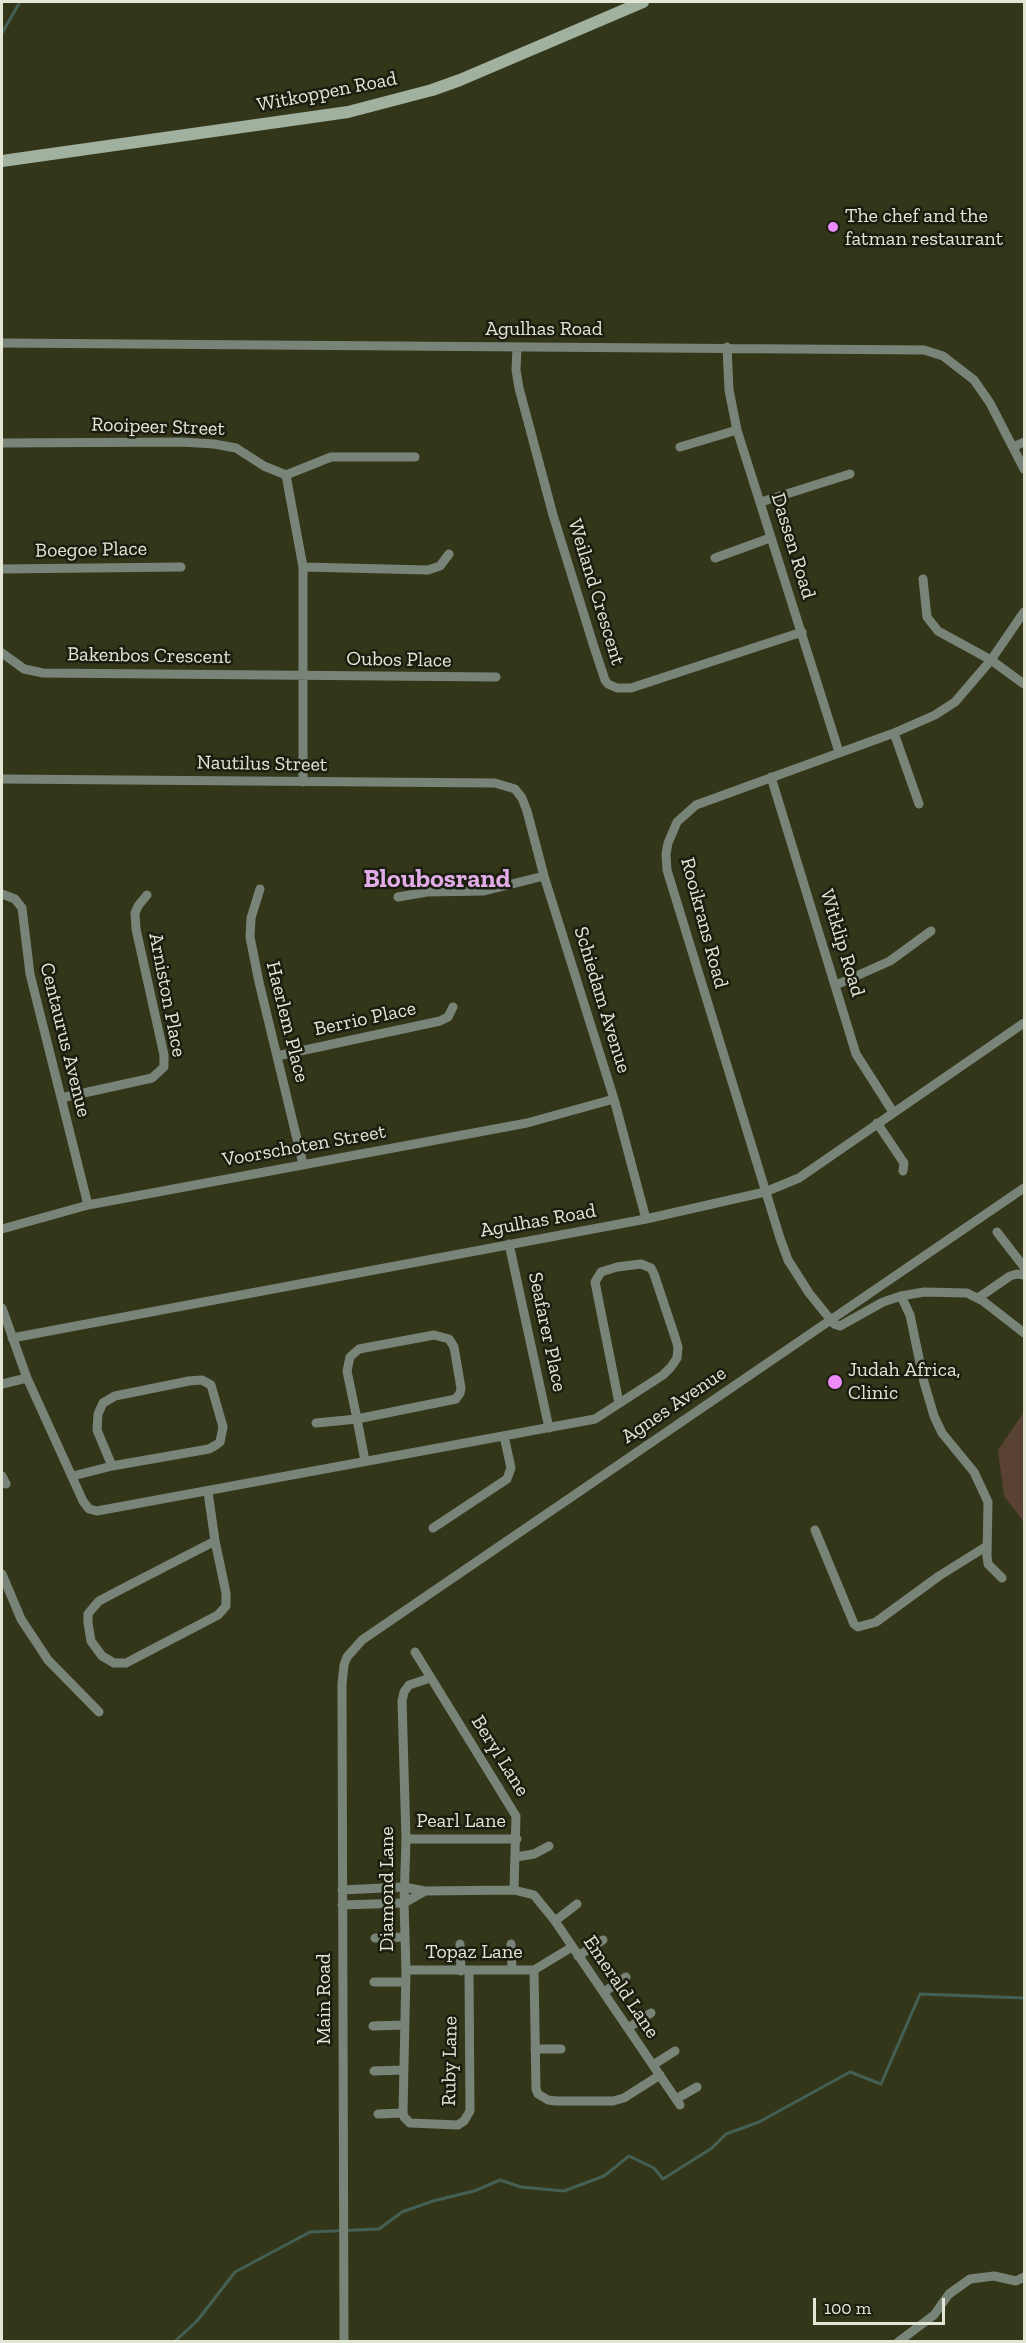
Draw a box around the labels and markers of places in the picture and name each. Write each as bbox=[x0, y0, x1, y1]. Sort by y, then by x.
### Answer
place label: The chef and the fatman restaurant bbox=[845, 204, 1003, 251]
marker: The chef and the fatman restaurant bbox=[826, 220, 840, 234]
place label: Judah Africa, Clinic bbox=[848, 1358, 961, 1405]
marker: Judah Africa, Clinic bbox=[826, 1373, 844, 1391]

